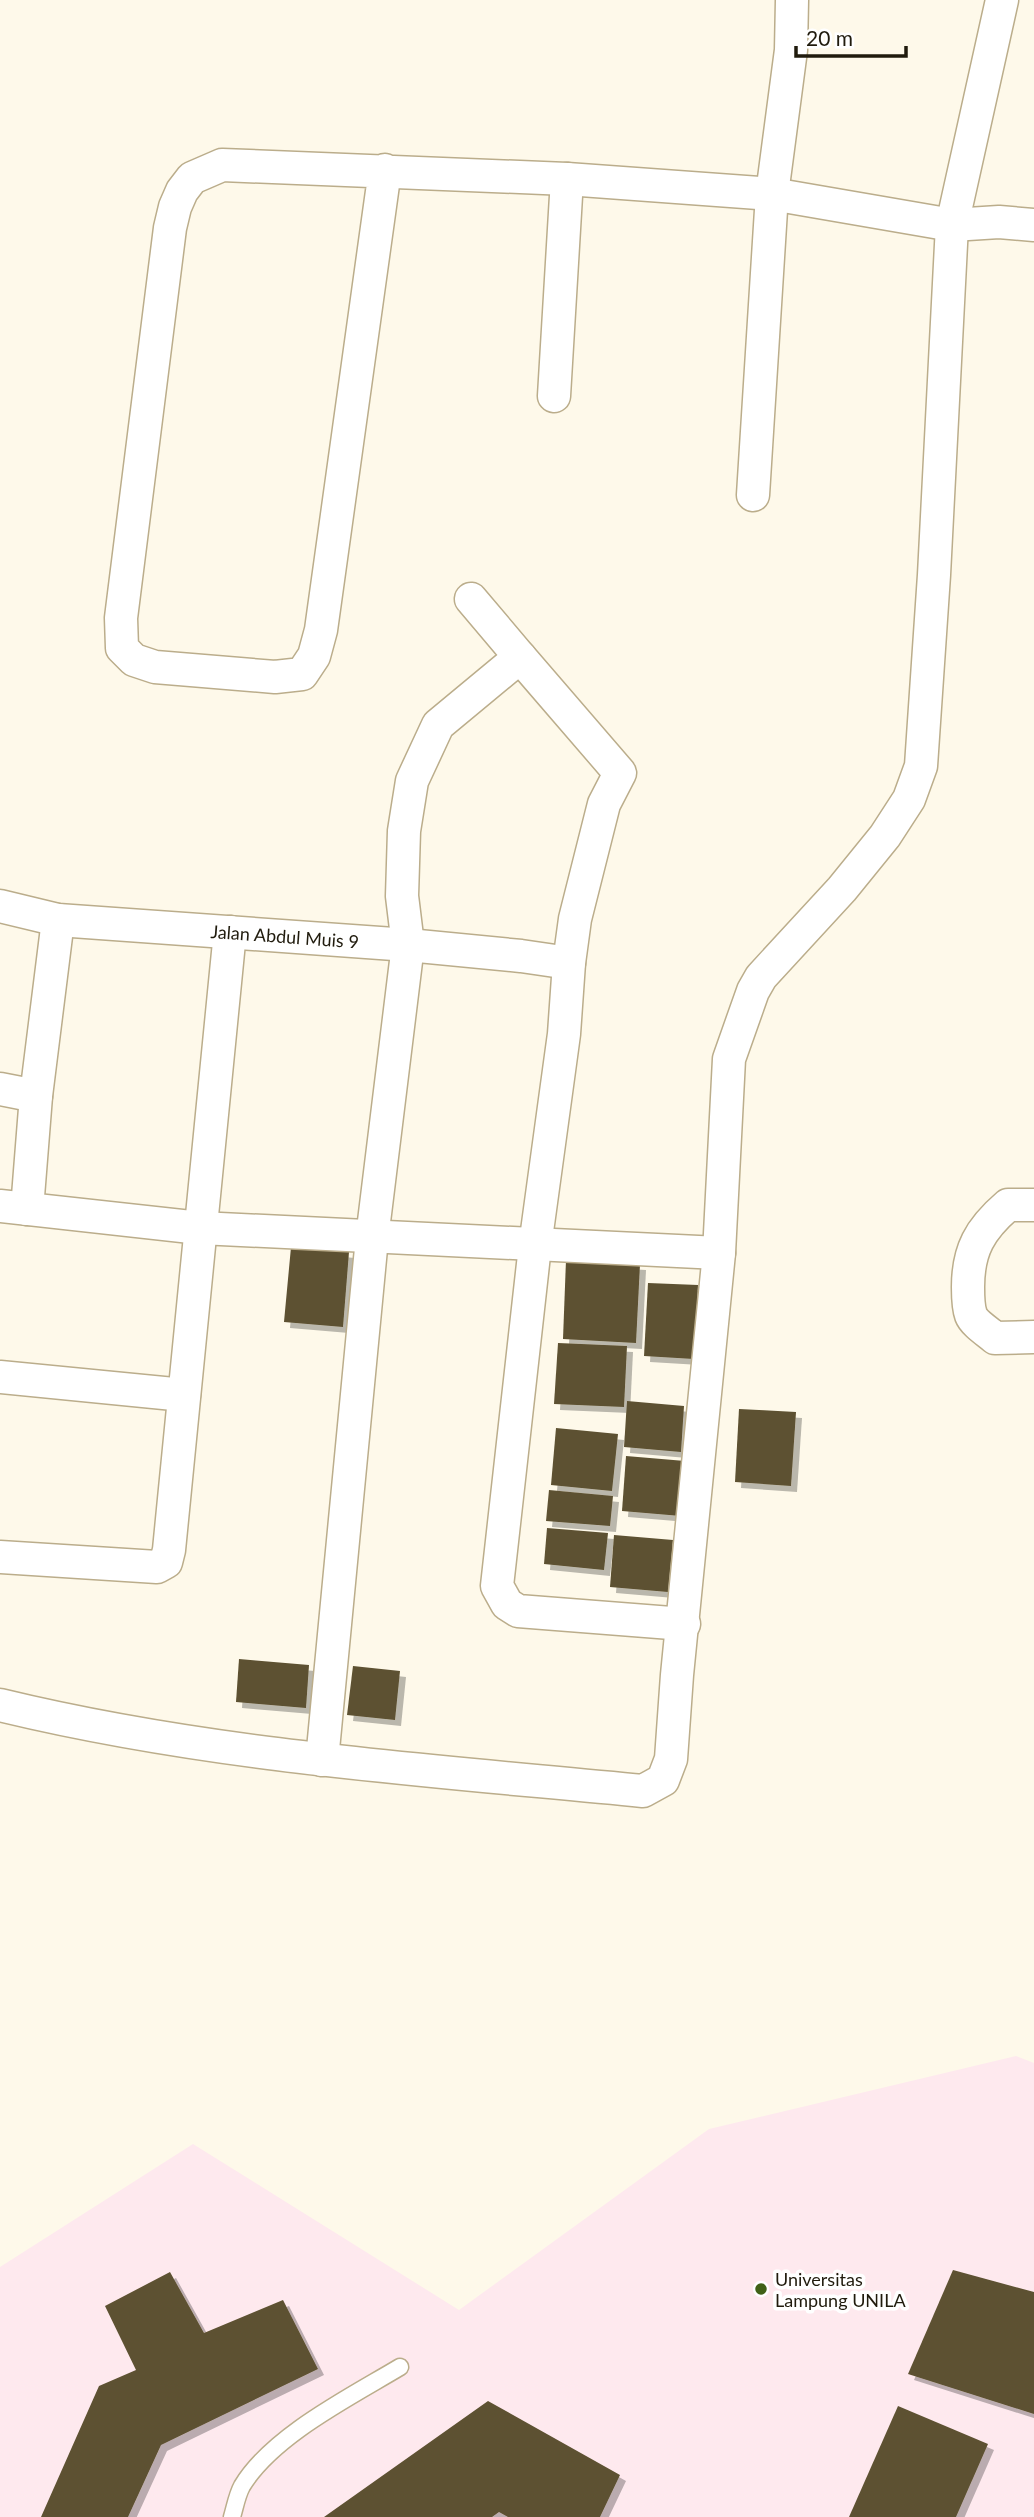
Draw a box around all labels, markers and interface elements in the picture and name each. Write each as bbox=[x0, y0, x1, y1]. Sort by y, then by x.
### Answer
scale bar bbox=[796, 14, 906, 58]
text: 20 m bbox=[806, 25, 853, 50]
street label: Jalan Abdul Muis 9 bbox=[210, 920, 360, 952]
place label: Universitas Lampung UNILA bbox=[775, 2268, 906, 2311]
marker: Universitas Lampung UNILA bbox=[753, 2281, 769, 2297]

